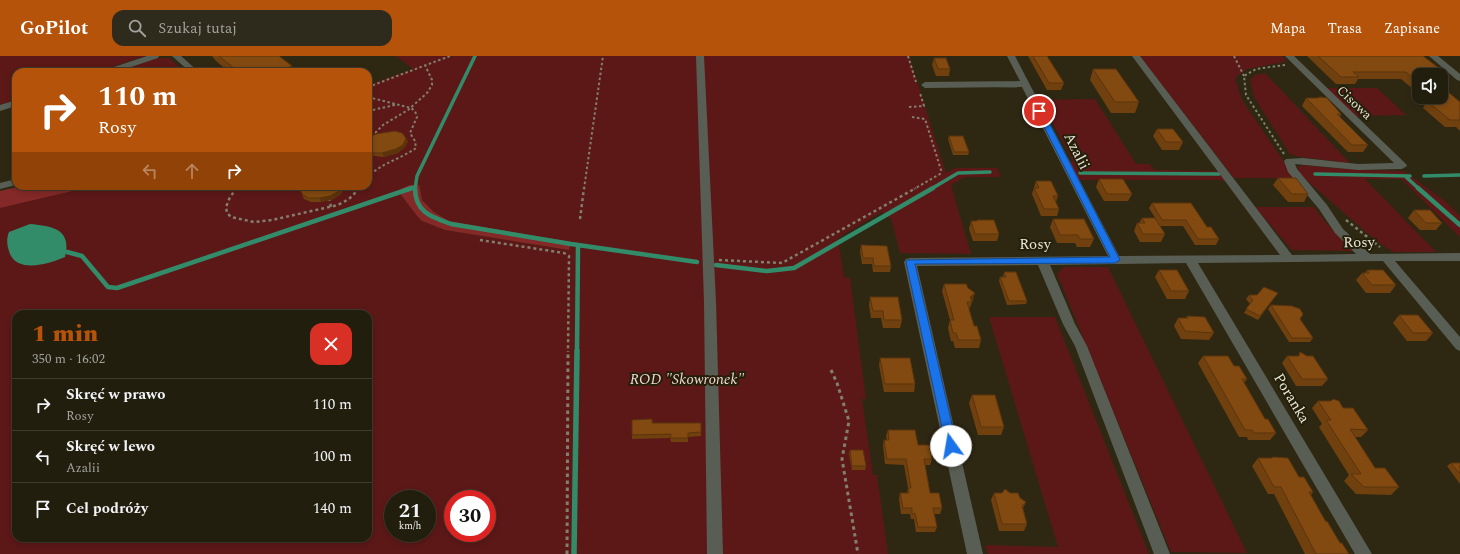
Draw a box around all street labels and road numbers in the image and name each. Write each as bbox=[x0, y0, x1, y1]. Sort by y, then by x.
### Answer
street label: Cisowa bbox=[1332, 81, 1377, 125]
street label: Azalii bbox=[1057, 129, 1096, 174]
street label: Rosy bbox=[1343, 231, 1376, 254]
street label: Rosy bbox=[1019, 233, 1052, 256]
street label: Poranka bbox=[1268, 369, 1316, 428]

